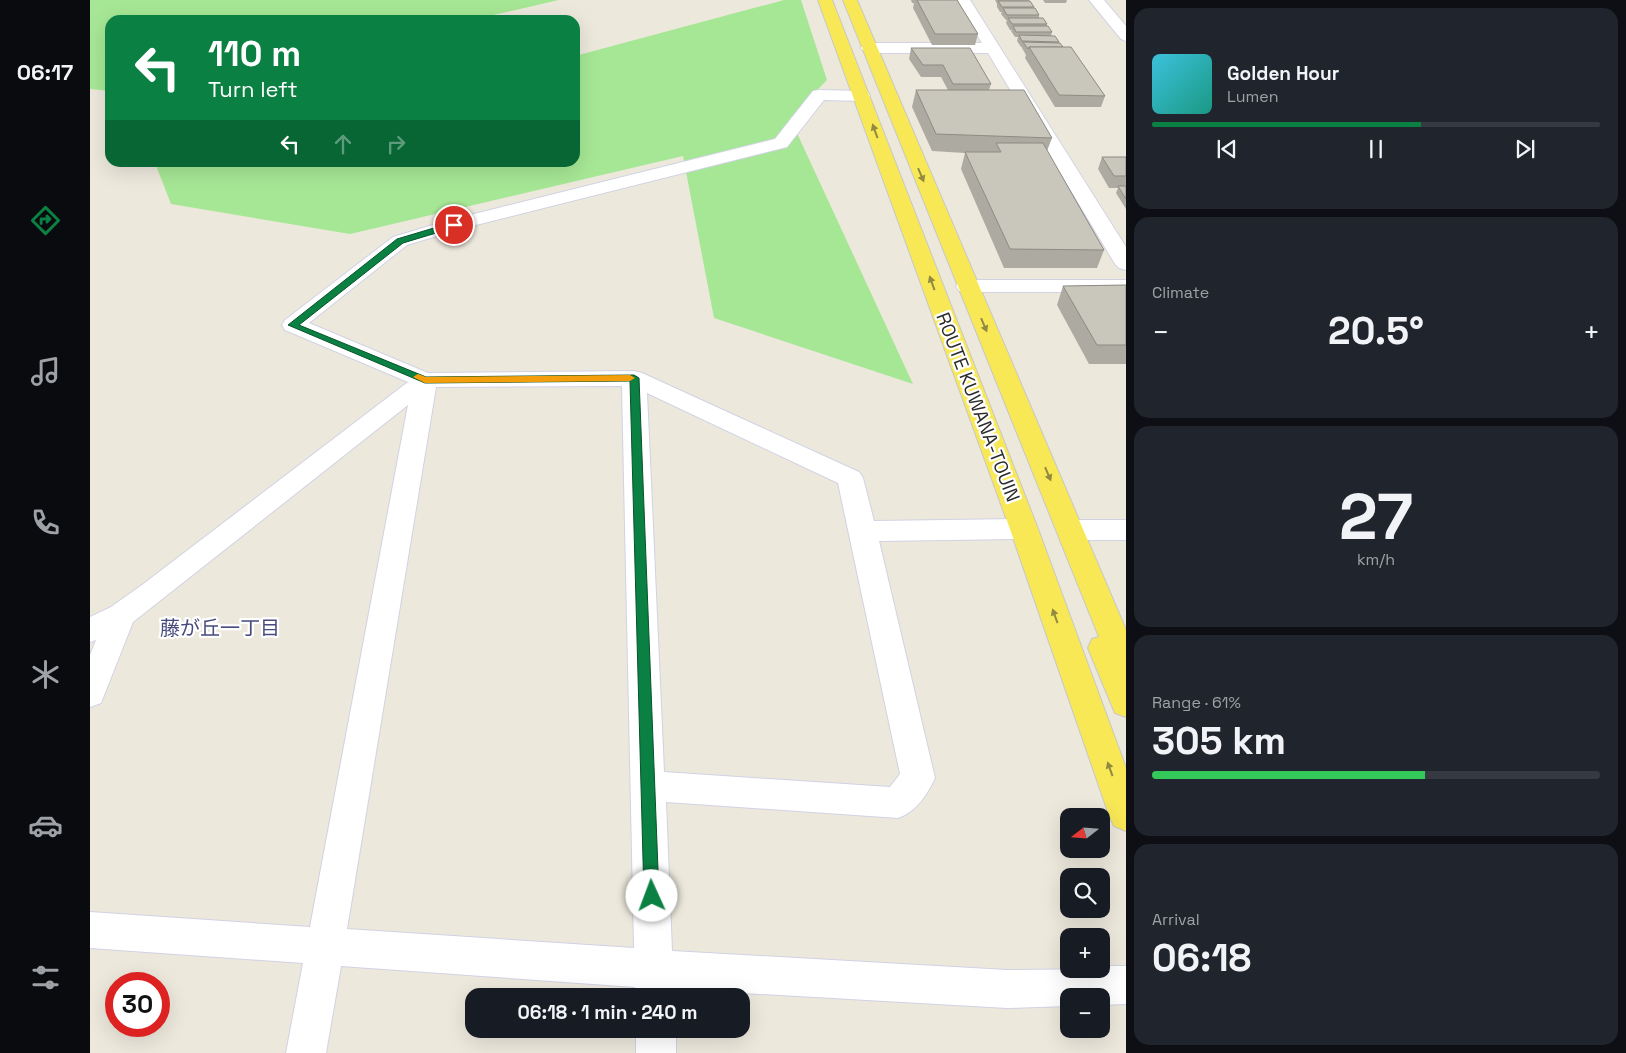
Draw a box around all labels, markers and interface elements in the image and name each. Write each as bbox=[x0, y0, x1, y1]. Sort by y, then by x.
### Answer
text: 110 m bbox=[208, 32, 301, 76]
icon: left bbox=[125, 35, 190, 100]
text: 06:17 bbox=[17, 58, 73, 86]
text: Golden Hour bbox=[1227, 61, 1339, 86]
text: Turn left bbox=[208, 75, 298, 103]
text: Lumen bbox=[1227, 86, 1279, 107]
one-way arrow bbox=[871, 123, 879, 138]
icon: left bbox=[276, 130, 304, 158]
icon: ahead bbox=[329, 130, 357, 158]
icon: right bbox=[382, 130, 410, 158]
icon: previous bbox=[1213, 135, 1241, 163]
icon: pause bbox=[1362, 135, 1390, 163]
icon: next bbox=[1511, 135, 1539, 163]
one-way arrow bbox=[917, 168, 925, 183]
icon: directions bbox=[28, 203, 63, 238]
pin bbox=[433, 204, 475, 246]
icon: arrive bbox=[440, 211, 468, 239]
one-way arrow bbox=[928, 276, 935, 291]
text: Climate bbox=[1152, 282, 1209, 303]
text: 20.5° bbox=[1328, 307, 1424, 355]
street label: ROUTE KUWANA-TOUIN bbox=[930, 309, 1026, 505]
text: − bbox=[1152, 314, 1169, 350]
text: + bbox=[1583, 314, 1600, 350]
one-way arrow bbox=[980, 318, 988, 332]
icon: music bbox=[28, 354, 63, 389]
one-way arrow bbox=[1044, 467, 1052, 481]
text: 27 bbox=[1339, 475, 1413, 558]
icon: phone bbox=[28, 505, 63, 540]
text: km/h bbox=[1357, 549, 1395, 570]
one-way arrow bbox=[1051, 609, 1058, 624]
district label: 藤が丘一丁目 bbox=[160, 615, 280, 641]
icon: climate bbox=[28, 657, 63, 692]
text: Range · 61% bbox=[1152, 692, 1241, 713]
text: 305 km bbox=[1152, 717, 1286, 765]
one-way arrow bbox=[1106, 762, 1113, 777]
icon: car bbox=[28, 808, 63, 843]
north arrow bbox=[1060, 808, 1110, 858]
map controls bbox=[1060, 808, 1110, 1038]
button: search bbox=[1060, 868, 1110, 918]
position arrow bbox=[625, 869, 677, 921]
text: Arrival bbox=[1152, 909, 1200, 930]
button: + bbox=[1060, 928, 1110, 978]
text: 06:18 bbox=[1152, 934, 1251, 982]
icon: filters bbox=[28, 960, 63, 995]
speed limit sign: 30 bbox=[105, 972, 170, 1037]
button: − bbox=[1060, 988, 1110, 1038]
text: 06:18 · 1 min · 240 m bbox=[517, 1000, 698, 1025]

